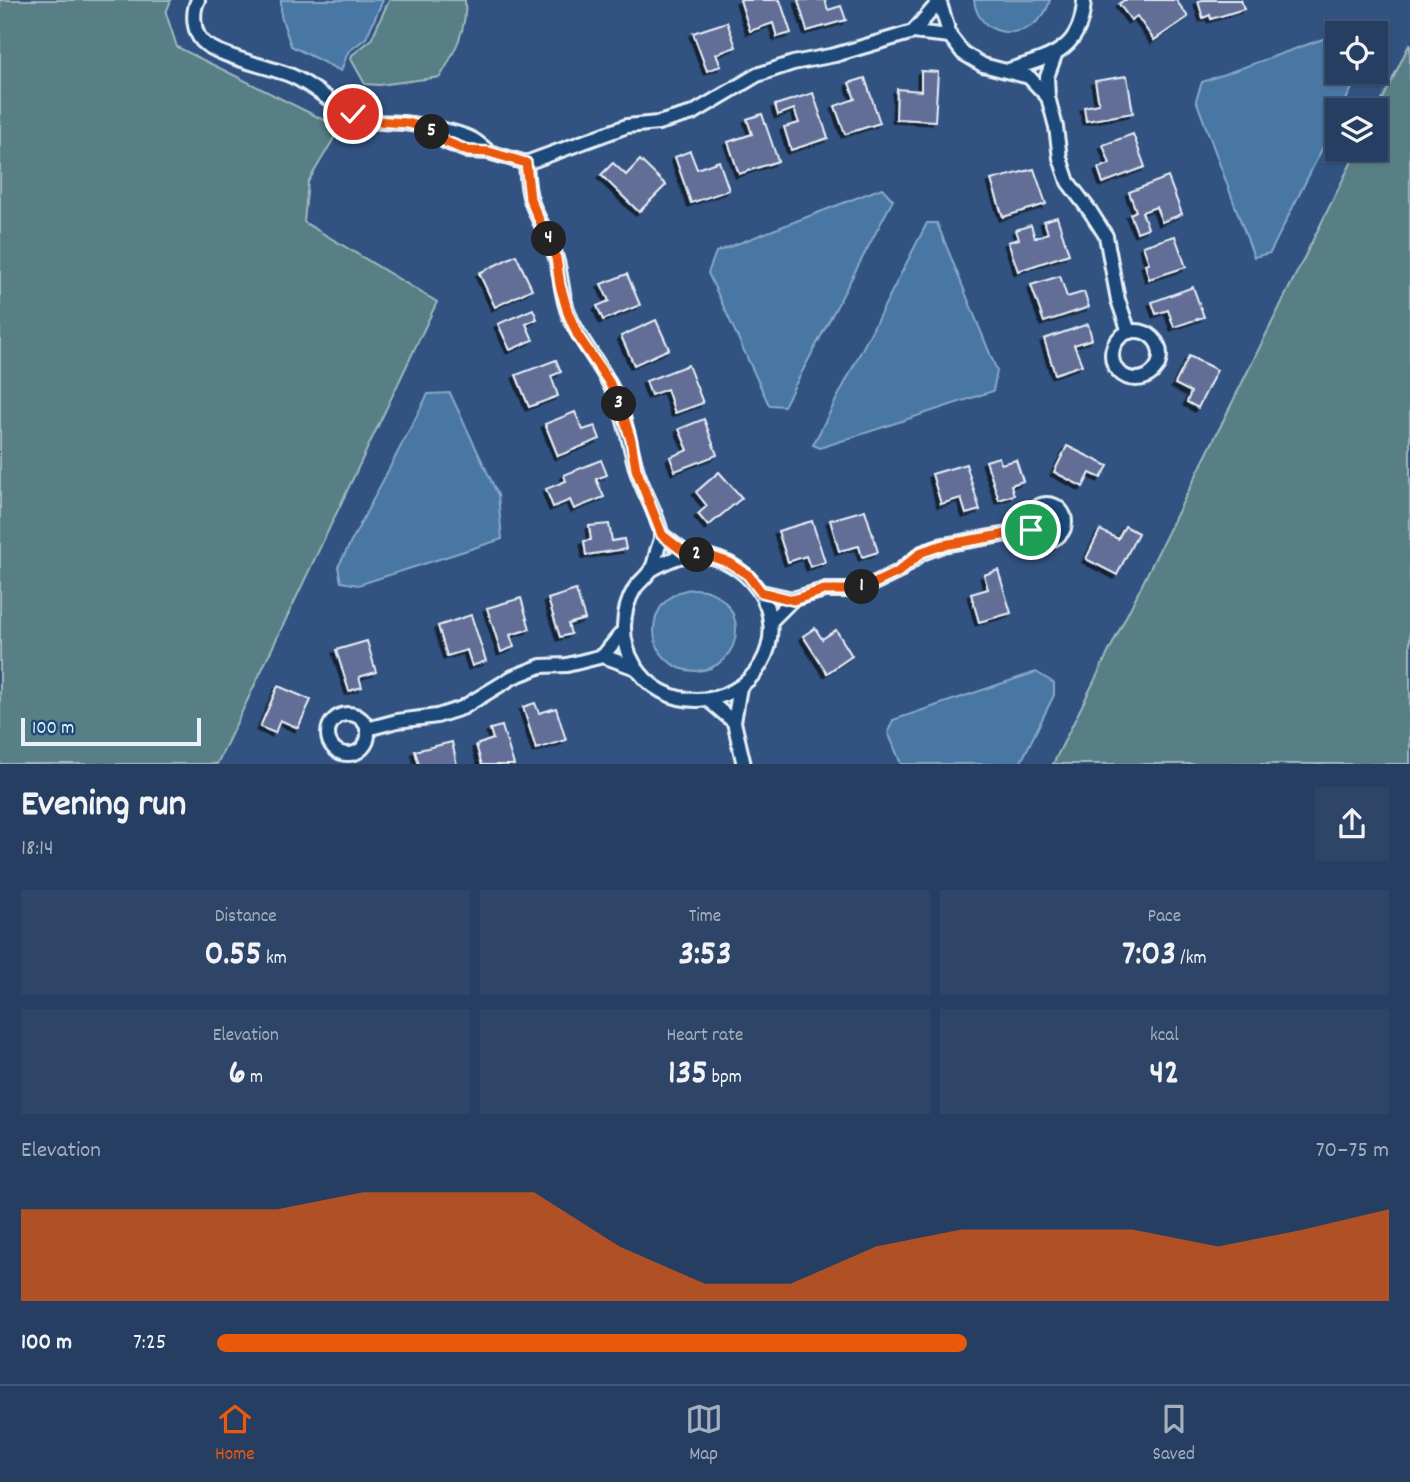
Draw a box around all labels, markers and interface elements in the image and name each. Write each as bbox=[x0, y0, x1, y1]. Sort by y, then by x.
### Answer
map controls bbox=[1325, 21, 1388, 161]
button: locate bbox=[1325, 21, 1388, 84]
pin bbox=[323, 84, 383, 144]
icon: check bbox=[334, 95, 372, 133]
button: layers bbox=[1325, 98, 1388, 161]
pin: 5 bbox=[414, 114, 450, 150]
text: 5 bbox=[427, 118, 436, 145]
pin: 4 bbox=[532, 222, 566, 256]
text: 4 bbox=[545, 225, 552, 252]
pin: 3 bbox=[602, 386, 636, 422]
text: 3 bbox=[614, 390, 623, 417]
pin bbox=[1001, 500, 1061, 560]
icon: arrive bbox=[1012, 511, 1050, 549]
pin: 2 bbox=[680, 538, 714, 572]
text: 2 bbox=[692, 541, 701, 568]
pin: 1 bbox=[844, 570, 880, 604]
text: 1 bbox=[859, 573, 864, 600]
scale bar bbox=[21, 716, 201, 747]
text: 100 m bbox=[32, 716, 74, 743]
text: Evening run bbox=[21, 779, 186, 834]
button: share bbox=[1315, 787, 1389, 861]
text: 18:14 bbox=[21, 833, 54, 866]
text: Distance bbox=[215, 904, 277, 931]
text: Time bbox=[689, 904, 721, 931]
text: Pace bbox=[1148, 904, 1181, 931]
text: 0.55 bbox=[204, 931, 262, 981]
text: 3:53 bbox=[678, 931, 732, 981]
text: 7:03 bbox=[1122, 931, 1176, 981]
text: km bbox=[262, 946, 287, 973]
text: /km bbox=[1176, 946, 1207, 973]
text: Elevation bbox=[213, 1023, 279, 1050]
text: Heart rate bbox=[667, 1023, 743, 1050]
text: kcal bbox=[1150, 1023, 1179, 1050]
text: 6 bbox=[228, 1050, 246, 1100]
text: 135 bbox=[668, 1050, 708, 1100]
text: 42 bbox=[1149, 1050, 1179, 1100]
text: m bbox=[246, 1065, 263, 1092]
text: bpm bbox=[708, 1065, 742, 1092]
text: Elevation bbox=[21, 1135, 101, 1168]
text: 70–75 m bbox=[1316, 1135, 1389, 1168]
text: 100 m bbox=[21, 1327, 72, 1360]
text: 7:25 bbox=[133, 1327, 166, 1360]
tab: Home bbox=[215, 1400, 255, 1469]
tab: Map bbox=[685, 1400, 723, 1469]
tab: Saved bbox=[1153, 1400, 1195, 1469]

